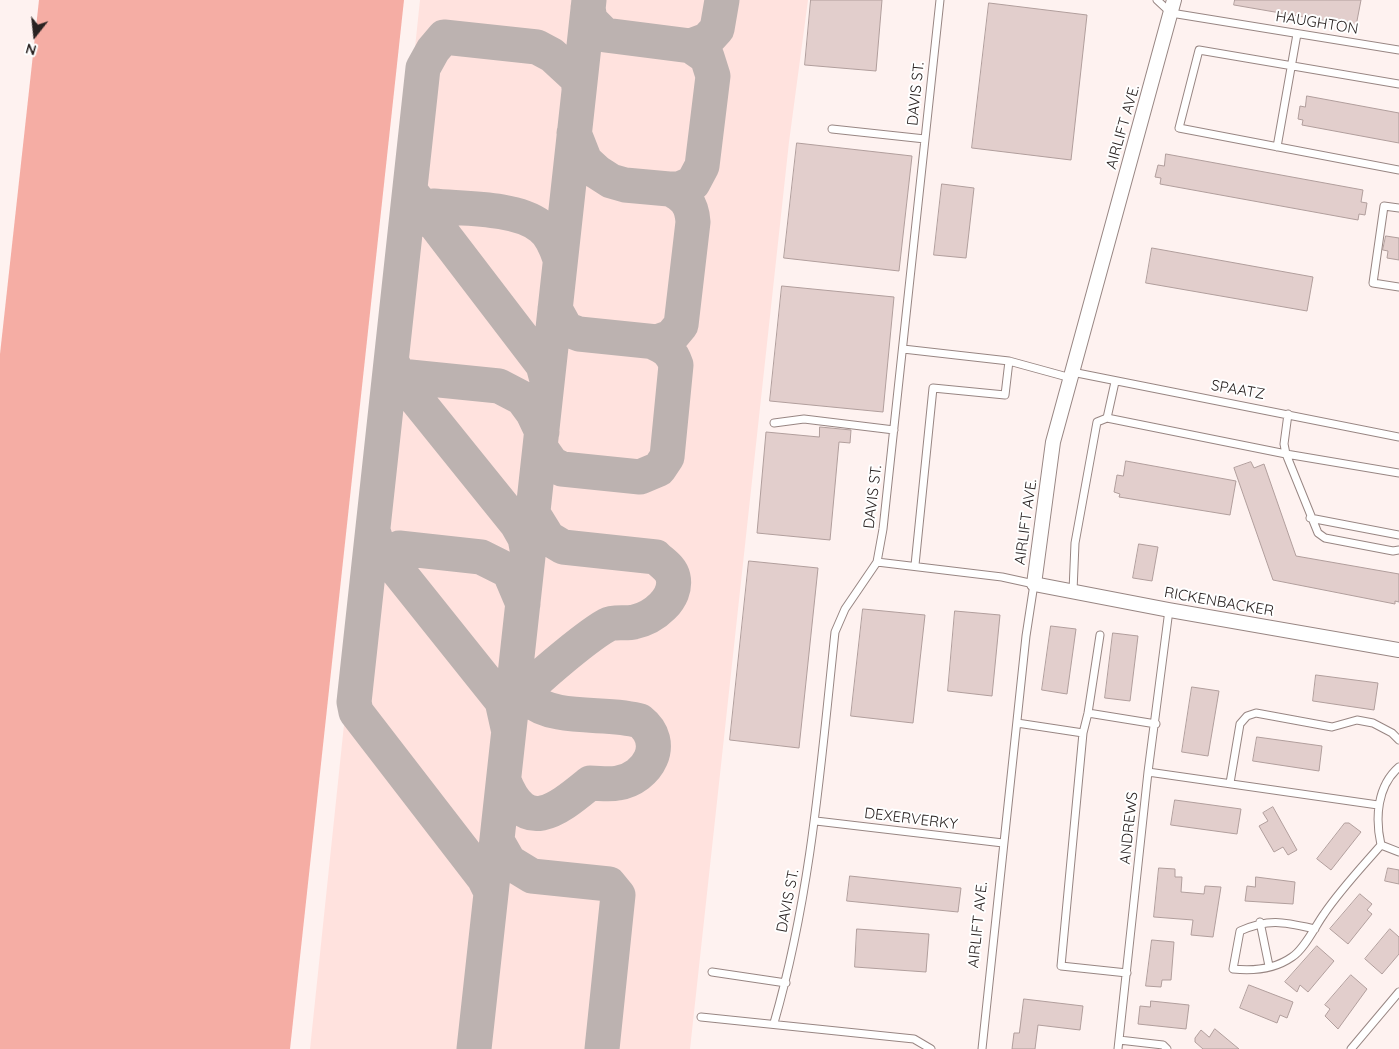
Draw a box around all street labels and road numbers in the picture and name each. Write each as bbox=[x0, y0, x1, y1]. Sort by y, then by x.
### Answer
street label: HAUGHTON bbox=[1274, 8, 1360, 38]
street label: DAVIS ST. bbox=[904, 61, 928, 127]
street label: AIRLIFT AVE. bbox=[1102, 83, 1144, 171]
street label: SPAATZ bbox=[1210, 376, 1266, 404]
street label: DAVIS ST. bbox=[860, 464, 886, 530]
street label: AIRLIFT AVE. bbox=[1011, 478, 1041, 566]
street label: RICKENBACKER bbox=[1163, 583, 1275, 621]
street label: ANDREWS bbox=[1116, 791, 1142, 865]
street label: DEXERVERKY bbox=[863, 804, 959, 834]
street label: DAVIS ST. bbox=[773, 868, 803, 934]
street label: AIRLIFT AVE. bbox=[965, 881, 991, 969]

